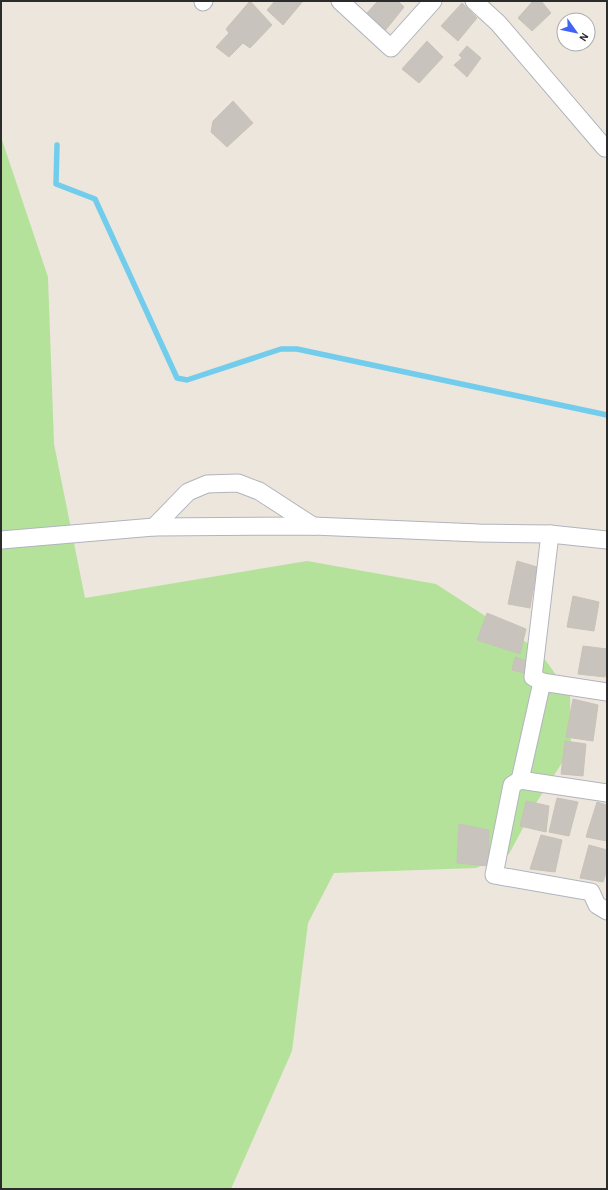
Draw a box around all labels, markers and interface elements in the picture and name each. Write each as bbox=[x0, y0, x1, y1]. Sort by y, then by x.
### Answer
north arrow bbox=[556, 12, 596, 52]
text: N bbox=[577, 31, 591, 43]

